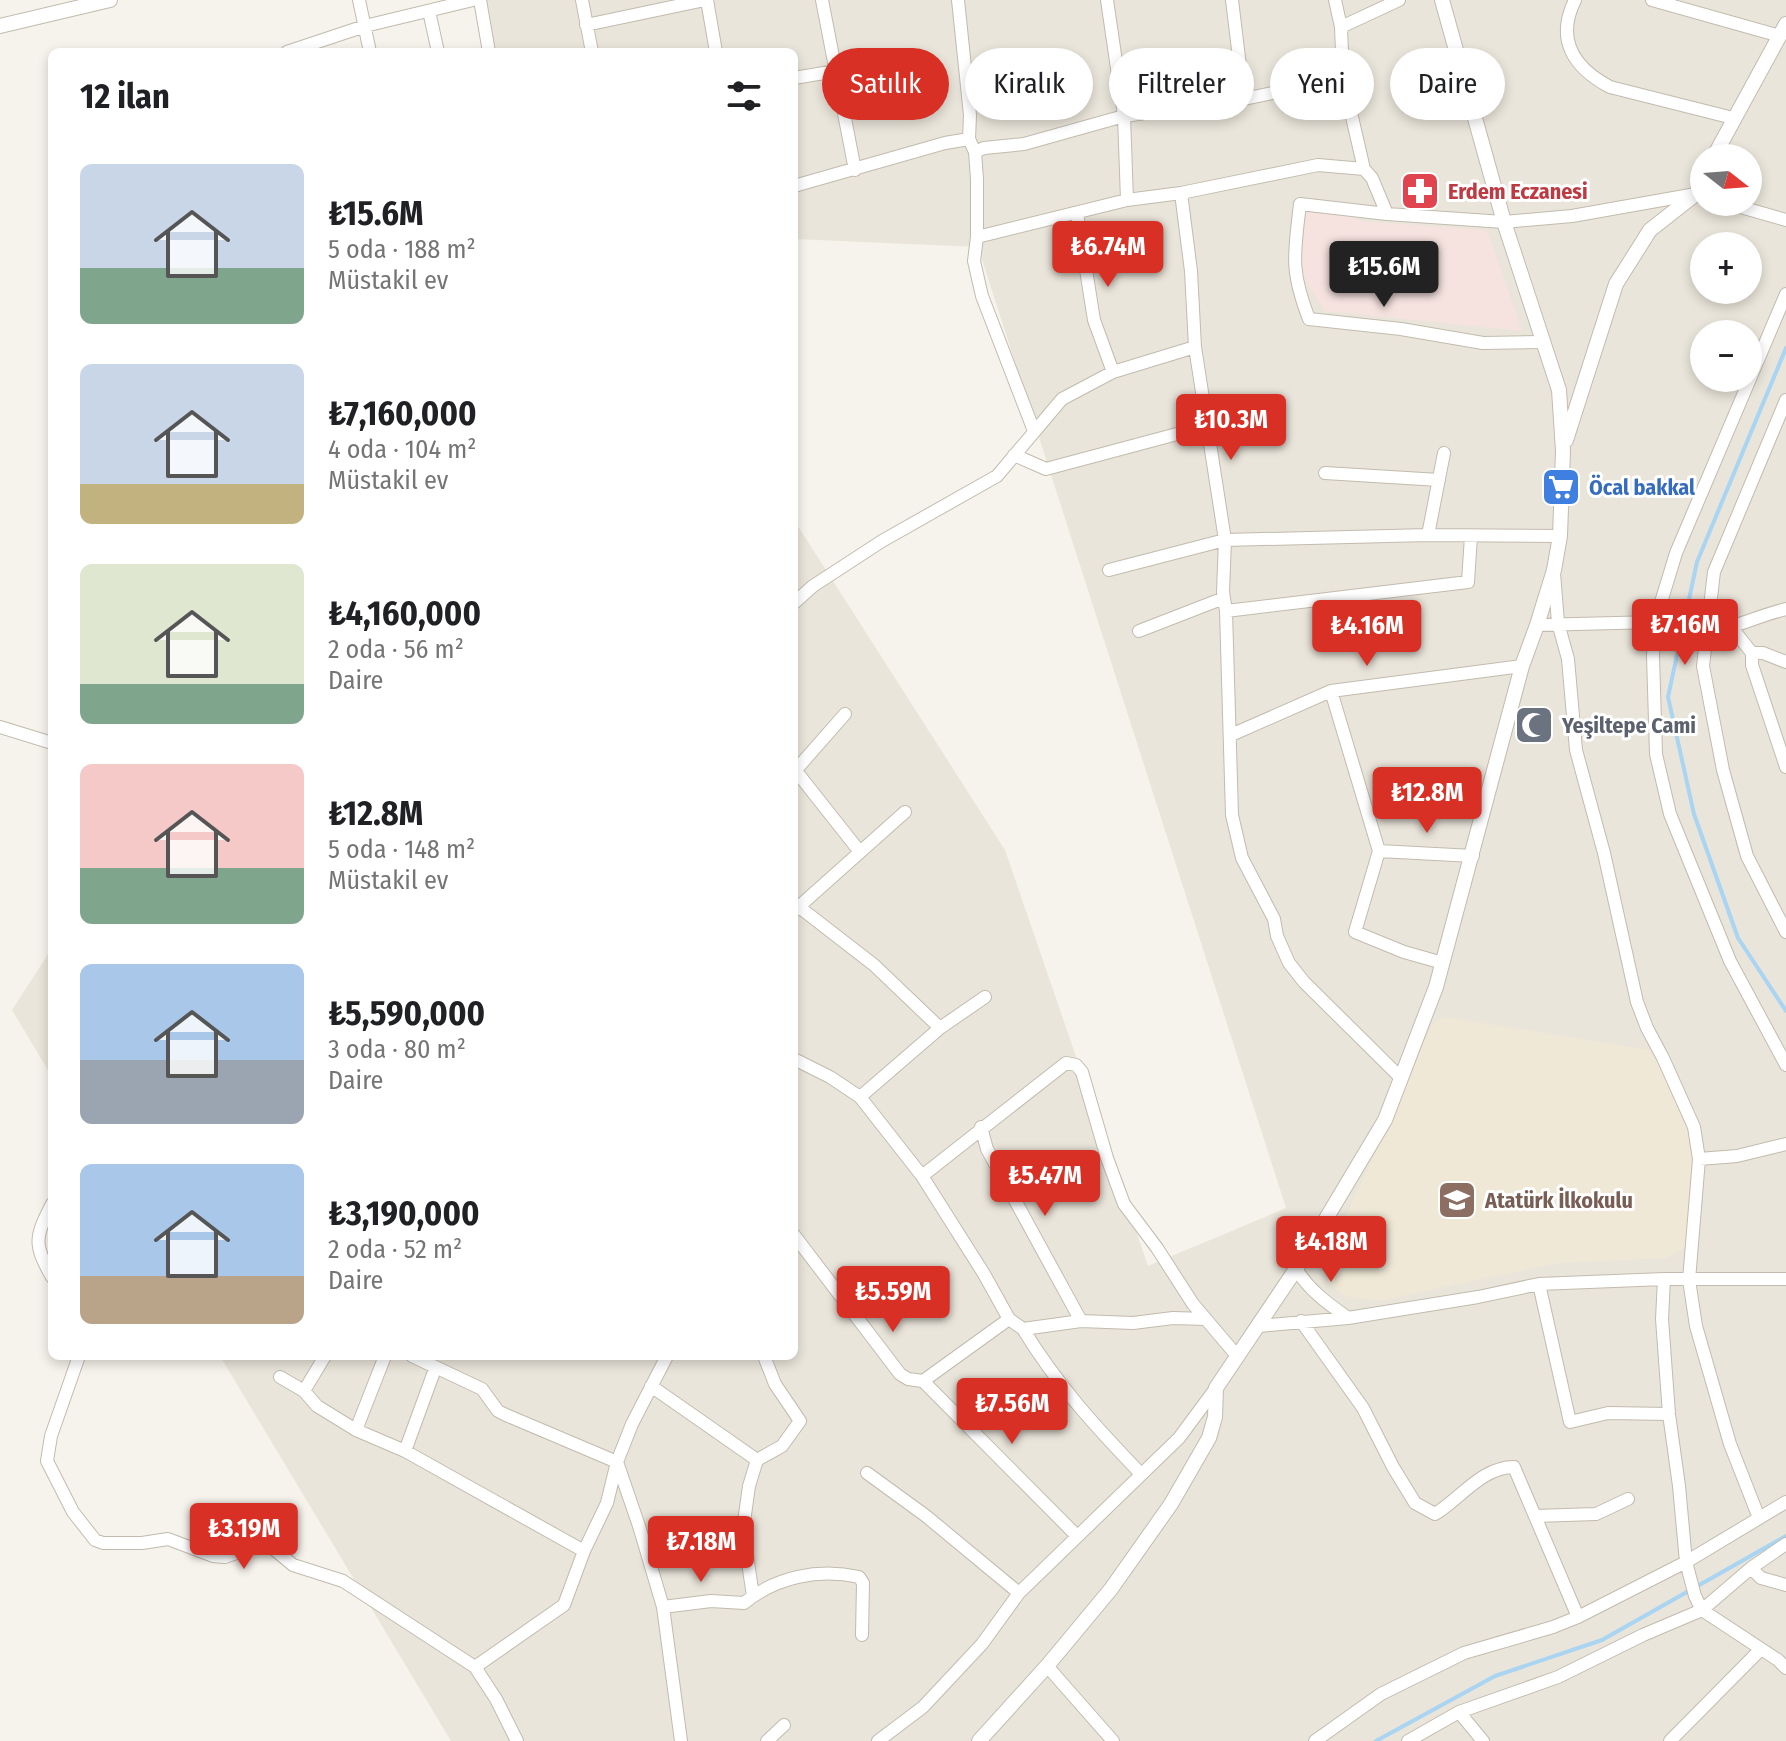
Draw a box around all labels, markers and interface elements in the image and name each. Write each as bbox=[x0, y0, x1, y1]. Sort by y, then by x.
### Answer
chip: Satılık bbox=[822, 48, 949, 120]
chip: Kiralık bbox=[965, 48, 1093, 120]
chip: Filtreler bbox=[1109, 48, 1254, 120]
chip: Yeni bbox=[1270, 48, 1374, 120]
chip: Daire bbox=[1390, 48, 1505, 120]
icon: filters bbox=[722, 74, 766, 118]
text: 12 ilan bbox=[80, 76, 170, 117]
north arrow bbox=[1690, 144, 1762, 216]
map controls bbox=[1690, 144, 1762, 392]
pharmacy icon: Erdem Eczanesi bbox=[1399, 170, 1441, 212]
place label: Erdem Eczanesi bbox=[1448, 178, 1588, 205]
text: ₺15.6M bbox=[328, 193, 424, 234]
icon: home bbox=[144, 196, 240, 292]
pin: ₺6.74M bbox=[1043, 221, 1173, 289]
text: ₺6.74M bbox=[1070, 231, 1146, 262]
button: + bbox=[1690, 232, 1762, 304]
text: 5 oda · 188 m² bbox=[328, 234, 476, 265]
pin: ₺15.6M bbox=[1319, 241, 1449, 309]
text: ₺15.6M bbox=[1347, 251, 1421, 282]
text: Müstakil ev bbox=[328, 265, 448, 296]
button: − bbox=[1690, 320, 1762, 392]
text: ₺7,160,000 bbox=[328, 393, 477, 434]
pin: ₺10.3M bbox=[1166, 394, 1296, 462]
icon: home bbox=[144, 396, 240, 492]
text: ₺10.3M bbox=[1194, 404, 1268, 435]
text: 4 oda · 104 m² bbox=[328, 434, 476, 465]
text: Müstakil ev bbox=[328, 465, 448, 496]
supermarket icon: Öcal bakkal bbox=[1540, 466, 1582, 508]
place label: Öcal bakkal bbox=[1589, 474, 1696, 501]
text: ₺4,160,000 bbox=[328, 593, 481, 634]
icon: home bbox=[144, 596, 240, 692]
pin: ₺7.16M bbox=[1620, 599, 1750, 667]
pin: ₺4.16M bbox=[1302, 600, 1432, 668]
text: ₺7.16M bbox=[1650, 609, 1720, 640]
text: ₺4.16M bbox=[1330, 610, 1404, 641]
text: 2 oda · 56 m² bbox=[328, 634, 464, 665]
text: Daire bbox=[328, 665, 383, 696]
mosque icon: Yeşiltepe Cami bbox=[1513, 704, 1555, 746]
place label: Yeşiltepe Cami bbox=[1561, 712, 1696, 739]
pin: ₺12.8M bbox=[1362, 767, 1492, 835]
text: ₺12.8M bbox=[1391, 777, 1463, 808]
text: ₺12.8M bbox=[328, 793, 423, 834]
icon: home bbox=[144, 796, 240, 892]
text: 5 oda · 148 m² bbox=[328, 834, 475, 865]
text: Müstakil ev bbox=[328, 865, 448, 896]
text: ₺5,590,000 bbox=[328, 993, 485, 1034]
icon: home bbox=[144, 996, 240, 1092]
text: 3 oda · 80 m² bbox=[328, 1034, 466, 1065]
text: Daire bbox=[328, 1065, 383, 1096]
pin: ₺5.47M bbox=[980, 1150, 1110, 1218]
text: ₺5.47M bbox=[1008, 1160, 1082, 1191]
school or university icon: Atatürk İlkokulu bbox=[1436, 1179, 1478, 1221]
place label: Atatürk İlkokulu bbox=[1484, 1187, 1633, 1214]
text: ₺3,190,000 bbox=[328, 1193, 480, 1234]
icon: home bbox=[144, 1196, 240, 1292]
pin: ₺4.18M bbox=[1266, 1216, 1396, 1284]
text: ₺4.18M bbox=[1294, 1226, 1368, 1257]
text: 2 oda · 52 m² bbox=[328, 1234, 462, 1265]
text: Daire bbox=[328, 1265, 383, 1296]
pin: ₺5.59M bbox=[828, 1266, 958, 1334]
text: ₺5.59M bbox=[855, 1276, 931, 1307]
pin: ₺7.56M bbox=[947, 1378, 1077, 1446]
text: ₺7.56M bbox=[975, 1388, 1049, 1419]
pin: ₺3.19M bbox=[179, 1503, 309, 1571]
text: ₺3.19M bbox=[208, 1513, 280, 1544]
pin: ₺7.18M bbox=[636, 1516, 766, 1584]
text: ₺7.18M bbox=[666, 1526, 736, 1557]

